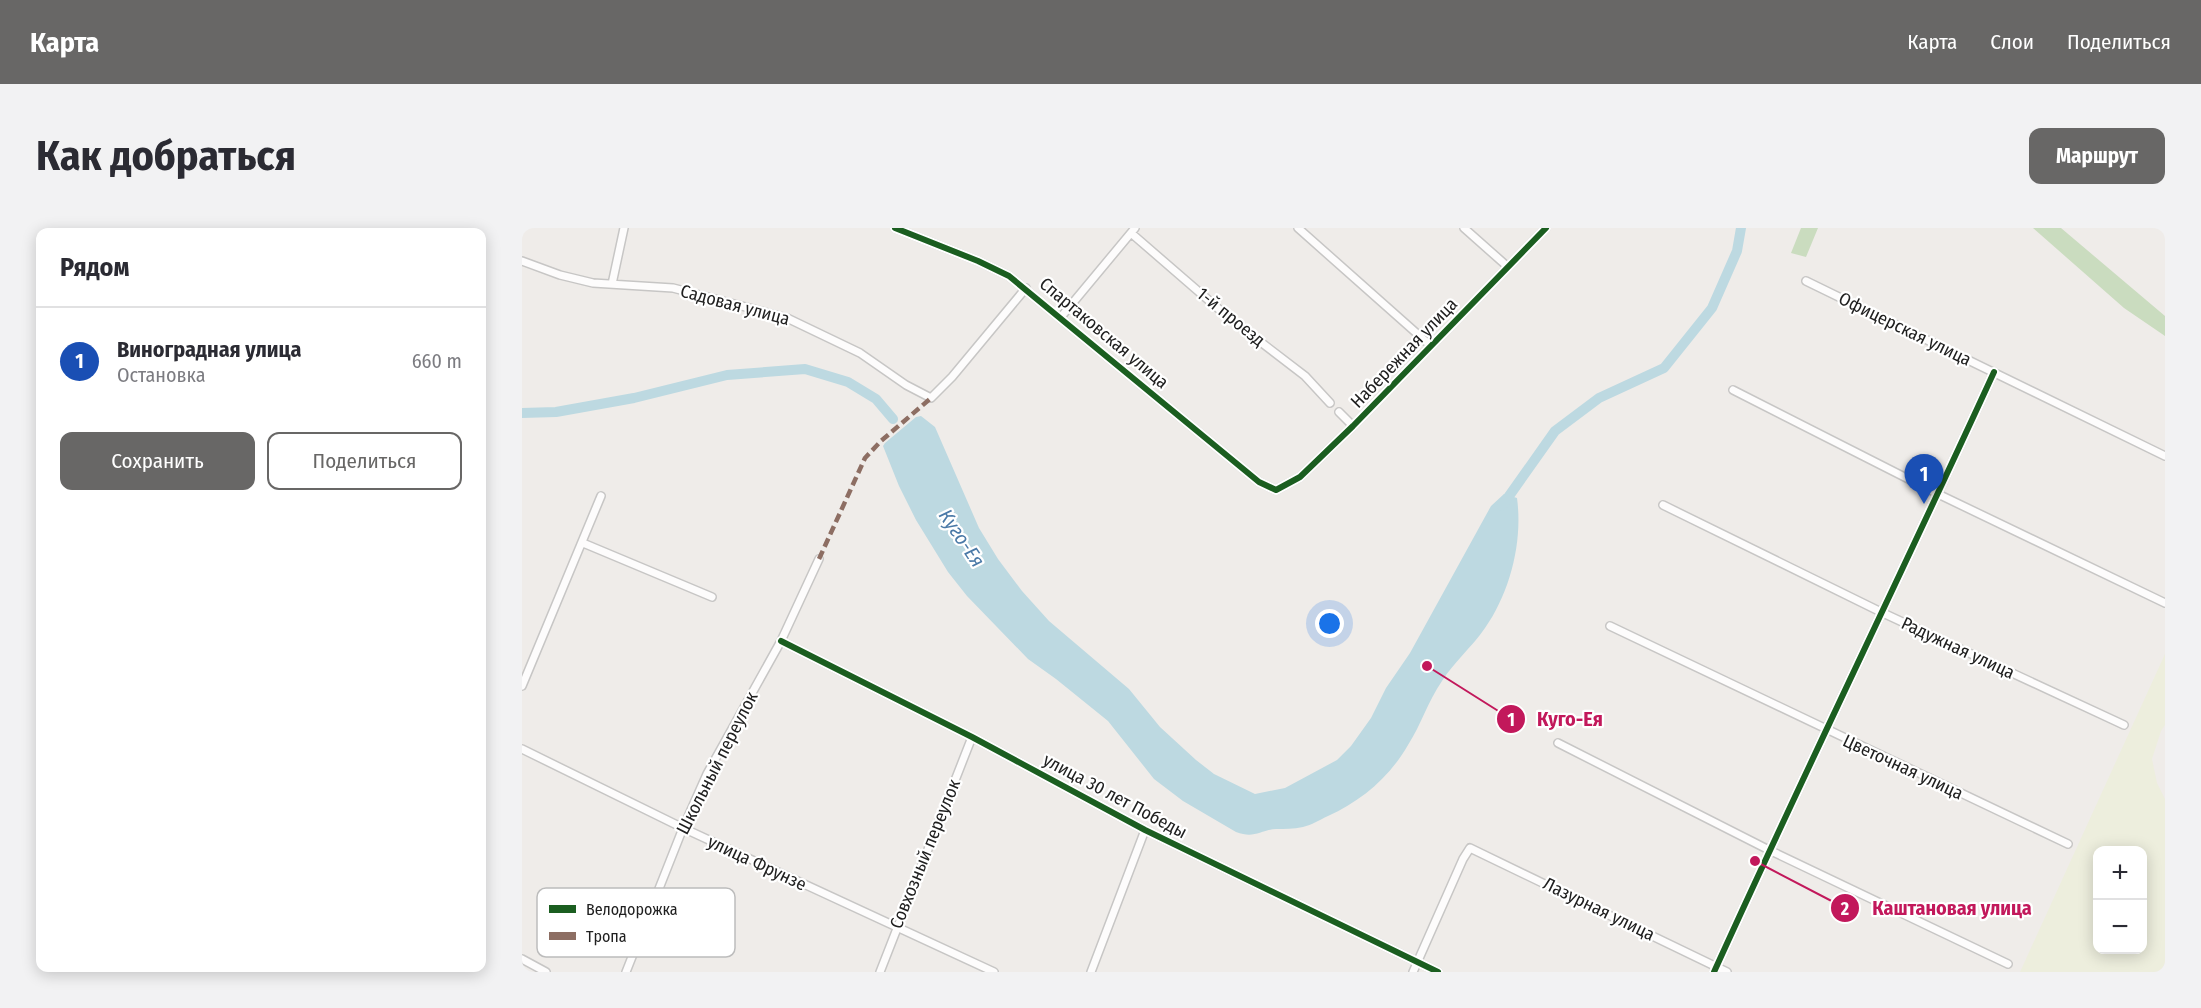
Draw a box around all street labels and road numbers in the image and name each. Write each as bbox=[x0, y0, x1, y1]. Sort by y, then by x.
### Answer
street label: Спартаковская улица bbox=[1035, 273, 1173, 393]
street label: Садовая улица bbox=[678, 280, 792, 330]
street label: 1-й проезд bbox=[1192, 283, 1270, 351]
street label: Офицерская улица bbox=[1835, 287, 1975, 371]
street label: Набережная улица bbox=[1346, 293, 1462, 413]
street label: Радужная улица bbox=[1898, 612, 2018, 684]
street label: Школьный переулок bbox=[672, 687, 763, 838]
street label: Цветочная улица bbox=[1839, 730, 1967, 805]
street label: улица 30 лет Победы bbox=[1039, 749, 1191, 843]
street label: Совхозный переулок bbox=[885, 776, 965, 932]
street label: улица Фрунзе bbox=[704, 831, 810, 896]
street label: Лазурная улица bbox=[1540, 872, 1659, 946]

